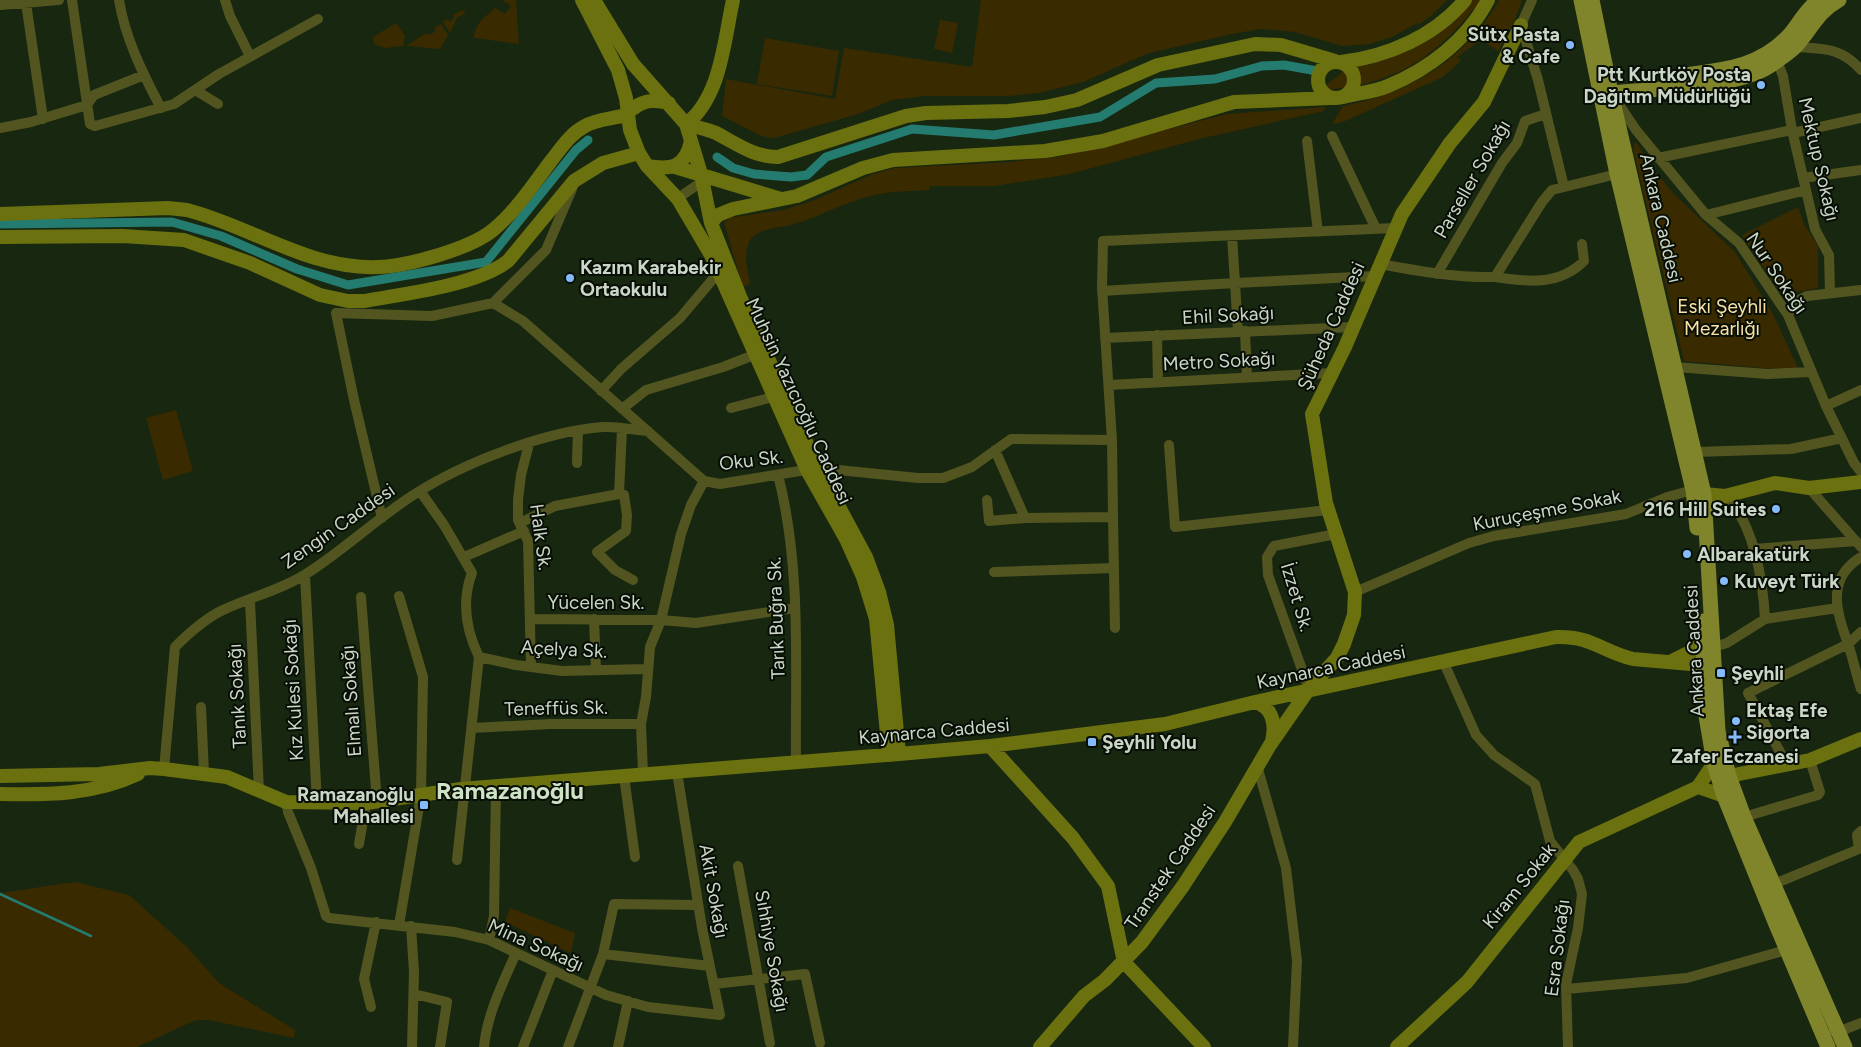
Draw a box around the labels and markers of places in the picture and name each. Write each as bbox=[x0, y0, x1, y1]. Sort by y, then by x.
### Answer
place label: Sütx Pasta & Cafe bbox=[1467, 23, 1560, 68]
marker: Sütx Pasta & Cafe bbox=[1564, 39, 1576, 51]
place label: Ptt Kurtköy Posta Dağıtım Müdürlüğü bbox=[1583, 63, 1751, 108]
marker: Ptt Kurtköy Posta Dağıtım Müdürlüğü bbox=[1755, 79, 1767, 91]
place label: Kazım Karabekir Ortaokulu bbox=[580, 256, 721, 301]
marker: Kazım Karabekir Ortaokulu bbox=[564, 272, 576, 284]
place label: 216 Hill Suites bbox=[1644, 498, 1766, 521]
marker: 216 Hill Suites bbox=[1770, 503, 1782, 515]
place label: Albarakatürk bbox=[1697, 543, 1811, 566]
marker: Albarakatürk bbox=[1681, 548, 1693, 560]
place label: Kuveyt Türk bbox=[1734, 570, 1840, 593]
marker: Kuveyt Türk bbox=[1718, 575, 1730, 587]
place label: Şeyhli bbox=[1731, 662, 1784, 685]
marker: Şeyhli bbox=[1715, 667, 1727, 679]
place label: Ektaş Efe Sigorta bbox=[1746, 699, 1828, 744]
marker: Ektaş Efe Sigorta bbox=[1730, 715, 1742, 727]
place label: Şeyhli Yolu bbox=[1102, 731, 1197, 754]
marker: Zafer Eczanesi bbox=[1729, 731, 1741, 743]
marker: Şeyhli Yolu bbox=[1086, 736, 1098, 748]
place label: Zafer Eczanesi bbox=[1671, 745, 1799, 768]
place label: Ramazanoğlu Mahallesi bbox=[297, 783, 414, 828]
marker: Ramazanoğlu Mahallesi bbox=[418, 799, 430, 811]

